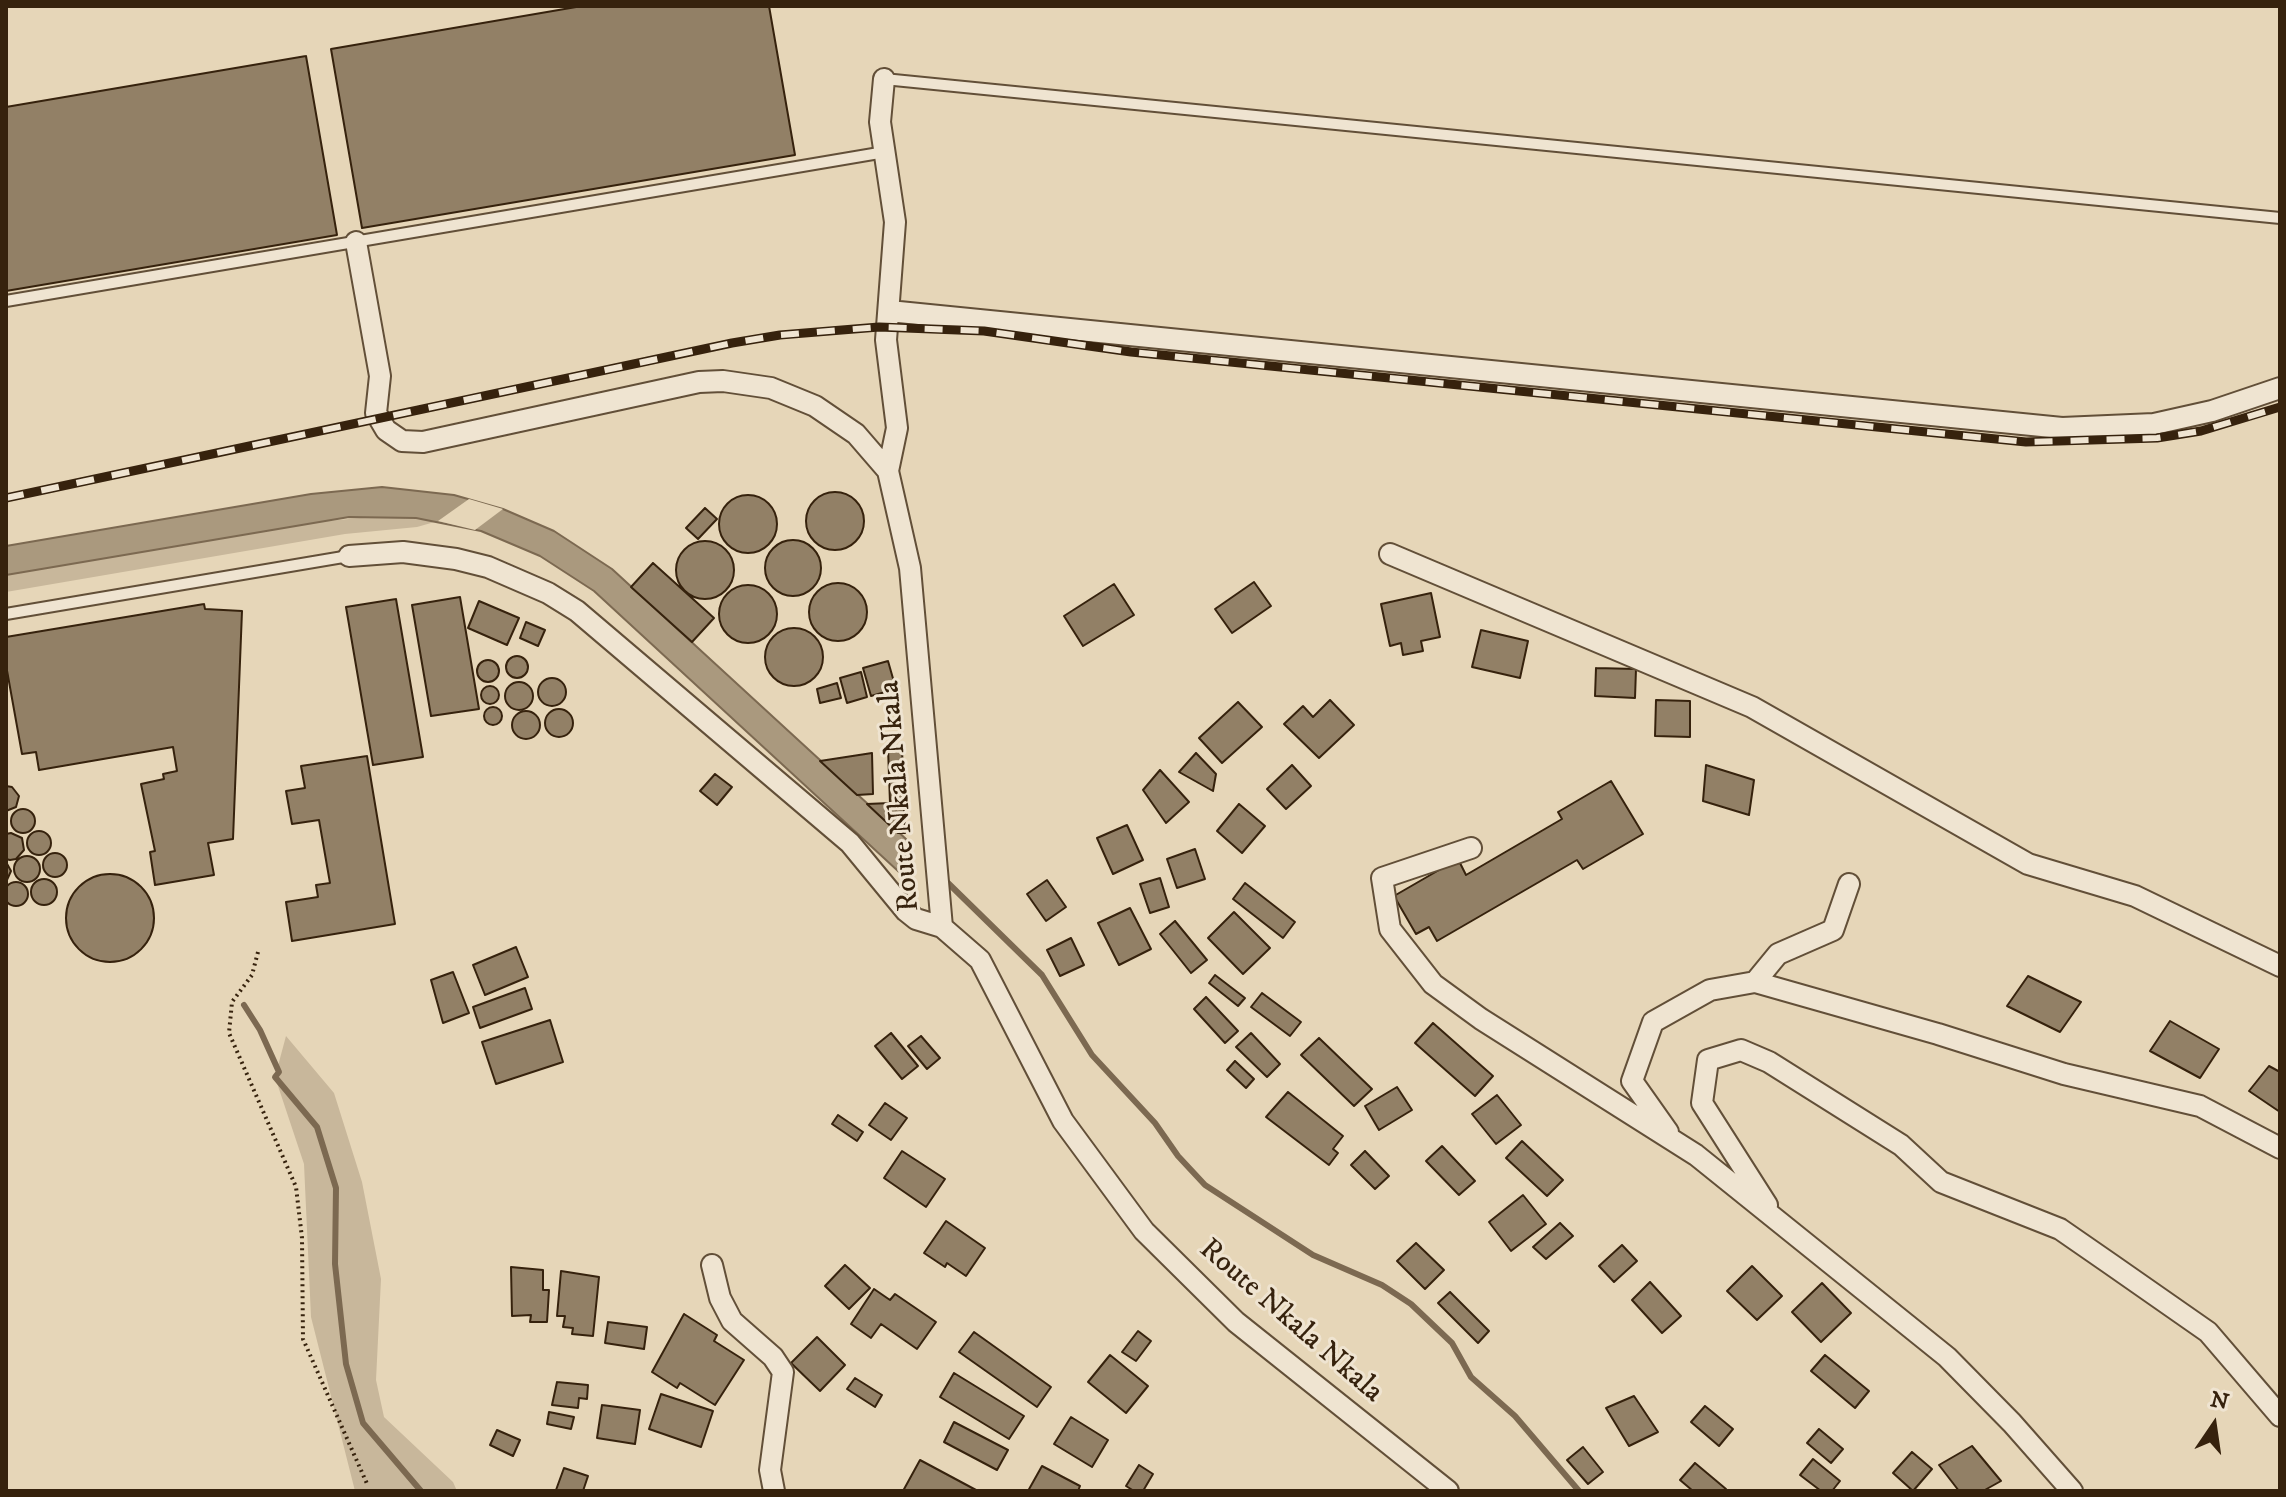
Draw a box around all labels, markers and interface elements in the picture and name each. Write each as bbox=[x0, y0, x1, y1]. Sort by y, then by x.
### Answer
street label: Route Nkala Nkala bbox=[873, 679, 929, 913]
street label: Route Nkala Nkala bbox=[1191, 1232, 1389, 1412]
north arrow bbox=[2174, 1385, 2254, 1465]
text: N bbox=[2208, 1386, 2231, 1416]

